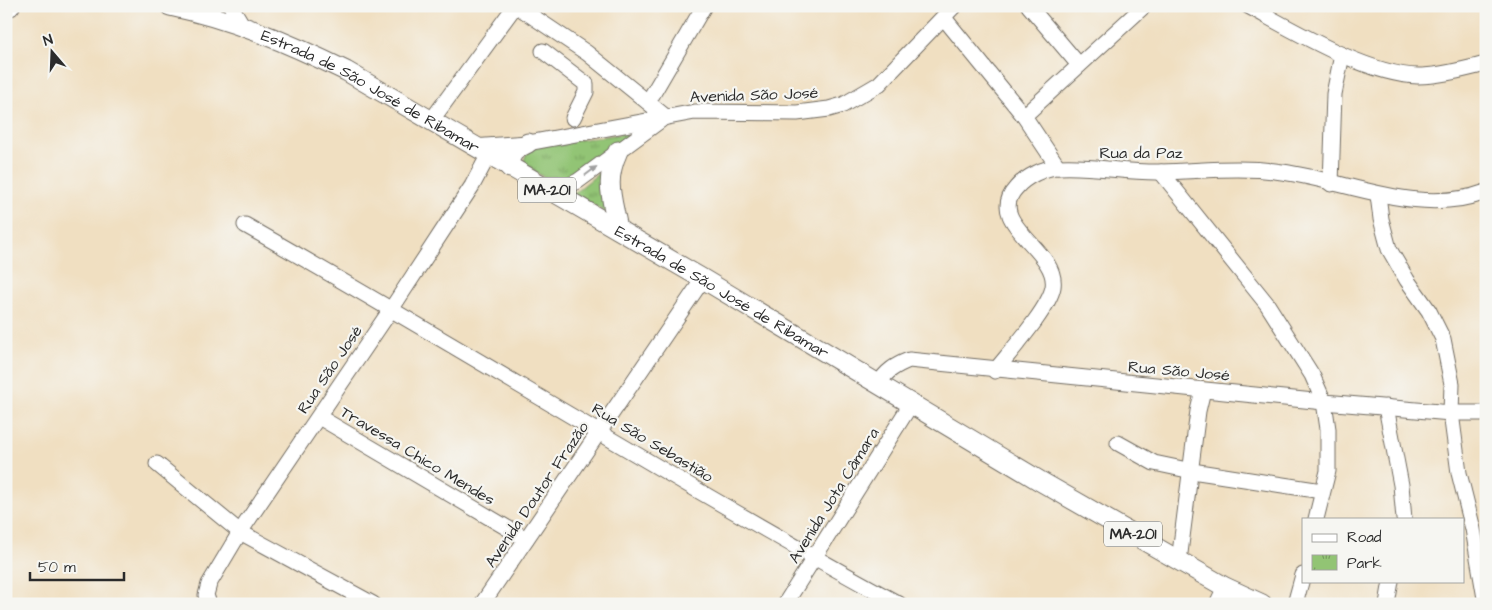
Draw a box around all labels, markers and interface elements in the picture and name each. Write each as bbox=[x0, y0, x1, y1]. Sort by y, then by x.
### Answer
street label: Estrada de São José de Ribamar bbox=[258, 24, 484, 159]
north arrow bbox=[28, 28, 78, 78]
text: N bbox=[41, 30, 56, 52]
street label: Avenida São José bbox=[690, 82, 819, 108]
street label: Rua da Paz bbox=[1099, 142, 1183, 164]
one-way arrow bbox=[584, 166, 597, 177]
road number: MA-201 bbox=[518, 178, 576, 202]
street label: Estrada de São José de Ribamar bbox=[611, 220, 833, 364]
street label: Rua São José bbox=[292, 321, 368, 418]
street label: Rua São José bbox=[1127, 356, 1231, 386]
street label: Rua São Sebastião bbox=[588, 398, 717, 488]
street label: Travessa Chico Mendes bbox=[336, 401, 499, 511]
street label: Avenida Doutor Frazão bbox=[480, 417, 594, 572]
street label: Avenida Jota Câmara bbox=[783, 424, 884, 567]
legend bbox=[1302, 518, 1464, 582]
road number: MA-201 bbox=[1104, 522, 1162, 546]
text: Road bbox=[1347, 527, 1382, 548]
scale bar bbox=[30, 550, 124, 582]
text: Park bbox=[1347, 553, 1382, 574]
text: 50 m bbox=[38, 557, 76, 578]

